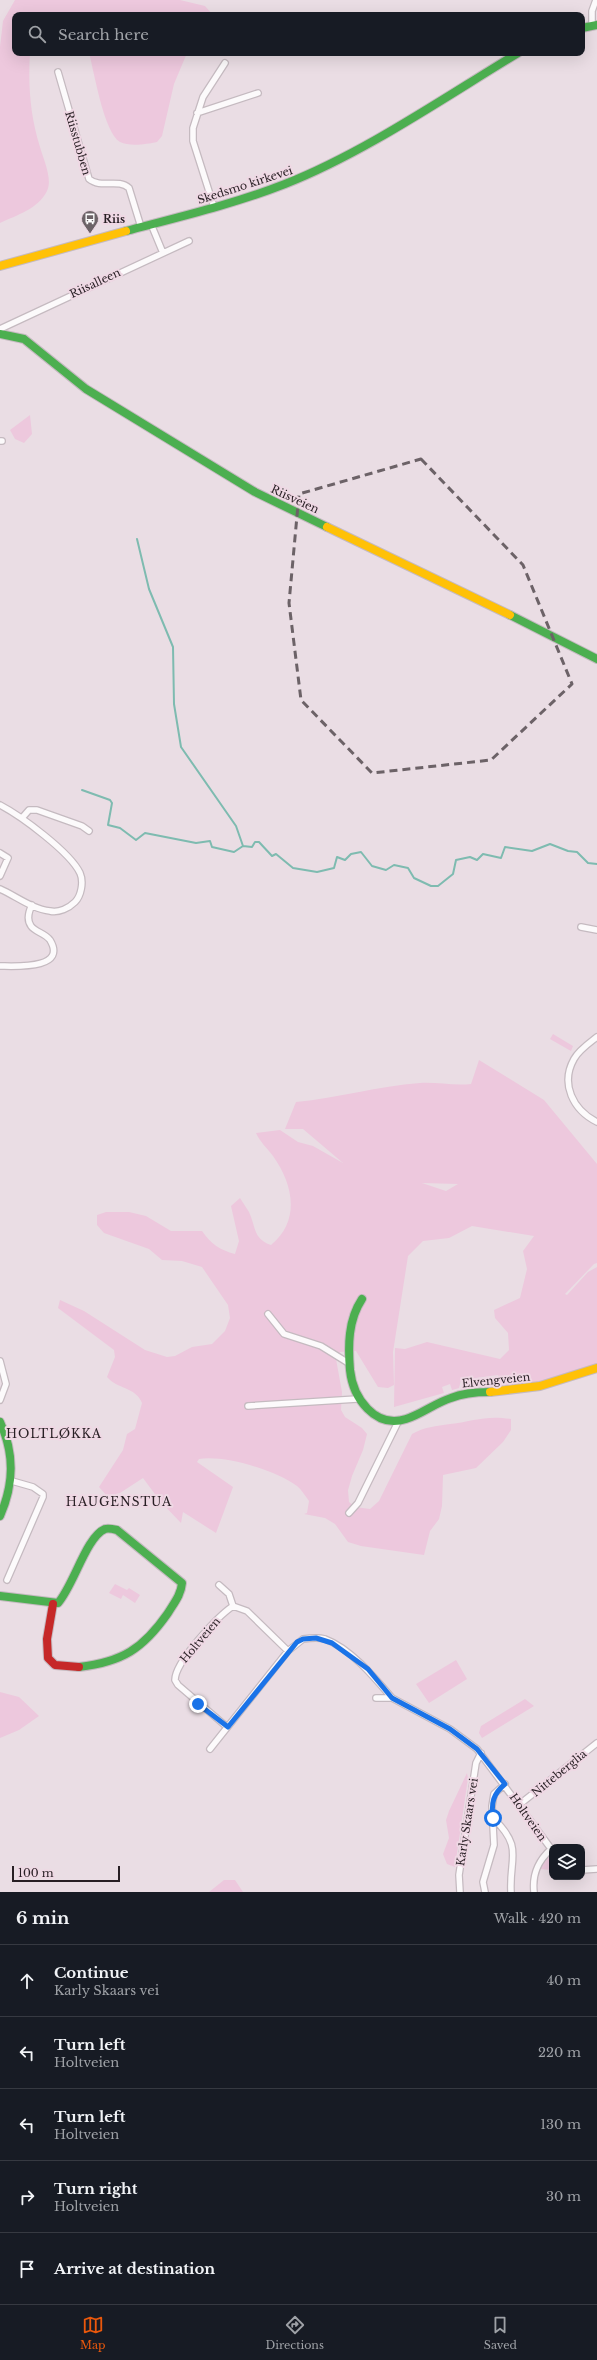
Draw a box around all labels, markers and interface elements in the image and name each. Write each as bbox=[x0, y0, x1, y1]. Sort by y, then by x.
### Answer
search box bbox=[12, 12, 585, 56]
icon: search bbox=[26, 23, 48, 45]
text: Search here bbox=[58, 25, 149, 44]
street label: Riisstubben bbox=[62, 109, 94, 177]
street label: Skedsmo kirkevei bbox=[196, 163, 295, 207]
bus stop icon: Riis bbox=[80, 209, 100, 234]
place label: Riis bbox=[103, 212, 125, 226]
street label: Riisalleen bbox=[67, 265, 123, 301]
street label: Riisveien bbox=[269, 482, 322, 516]
street label: Elvengveien bbox=[461, 1369, 531, 1391]
district label: HOLTLØKKA bbox=[6, 1426, 102, 1441]
district label: HAUGENSTUA bbox=[66, 1494, 172, 1509]
street label: Holtveien bbox=[177, 1614, 223, 1666]
route end bbox=[189, 1695, 207, 1713]
street label: Nitteberglia bbox=[529, 1746, 590, 1799]
street label: Karly Skaars vei bbox=[453, 1777, 481, 1867]
street label: Holtveien bbox=[506, 1790, 550, 1844]
route start bbox=[484, 1809, 502, 1827]
map controls bbox=[549, 1844, 585, 1880]
button: layers bbox=[549, 1844, 585, 1880]
scale bar bbox=[12, 1864, 120, 1883]
text: 100 m bbox=[18, 1866, 54, 1880]
text: 6 min bbox=[16, 1908, 69, 1929]
text: Walk · 420 m bbox=[494, 1910, 581, 1927]
text: Continue bbox=[54, 1963, 129, 1982]
icon: ahead bbox=[16, 1970, 38, 1992]
text: 40 m bbox=[546, 1972, 581, 1989]
text: Karly Skaars vei bbox=[54, 1982, 159, 1999]
text: Turn left bbox=[54, 2035, 125, 2054]
icon: left bbox=[16, 2042, 38, 2064]
text: 220 m bbox=[538, 2044, 581, 2061]
text: Holtveien bbox=[54, 2054, 119, 2071]
text: Turn left bbox=[54, 2107, 125, 2126]
icon: left bbox=[16, 2114, 38, 2136]
text: 130 m bbox=[540, 2116, 581, 2133]
text: Holtveien bbox=[54, 2126, 119, 2143]
text: Turn right bbox=[54, 2179, 137, 2198]
icon: right bbox=[16, 2186, 38, 2208]
text: 30 m bbox=[546, 2188, 581, 2205]
text: Holtveien bbox=[54, 2198, 119, 2215]
icon: arrive bbox=[16, 2258, 38, 2280]
text: Arrive at destination bbox=[54, 2259, 215, 2278]
tab: Map bbox=[80, 2314, 106, 2352]
tab: Directions bbox=[265, 2314, 324, 2352]
tab: Saved bbox=[484, 2314, 517, 2352]

